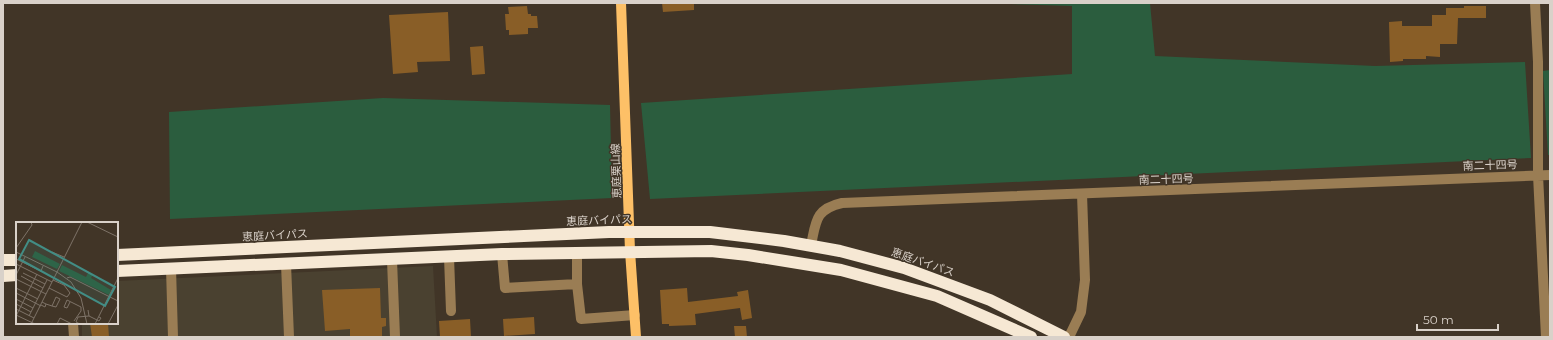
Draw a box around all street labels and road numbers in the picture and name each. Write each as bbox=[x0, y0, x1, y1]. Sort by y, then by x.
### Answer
street label: 恵庭栗山線 bbox=[608, 143, 624, 199]
street label: 南二十四号 bbox=[1462, 157, 1518, 173]
street label: 南二十四号 bbox=[1138, 171, 1194, 187]
street label: 恵庭バイパス bbox=[566, 212, 632, 228]
street label: 恵庭バイパス bbox=[242, 226, 308, 244]
street label: 恵庭バイパス bbox=[890, 245, 956, 279]

